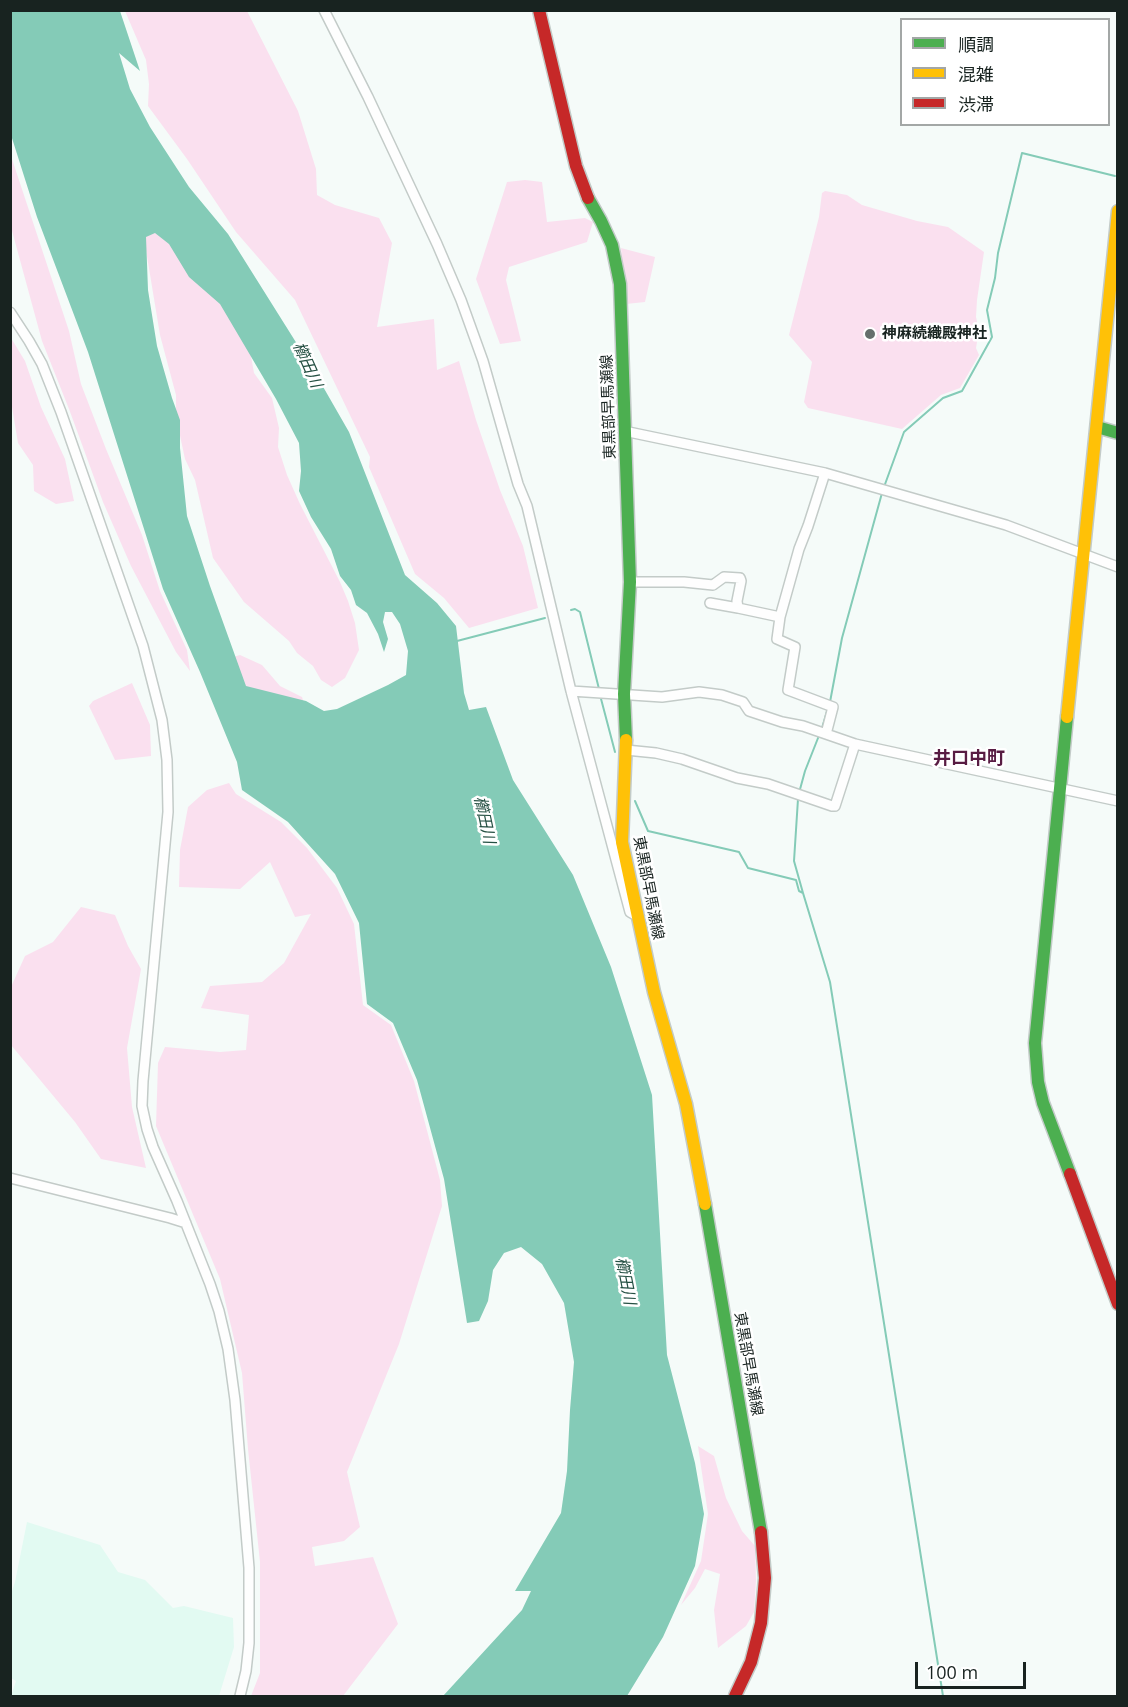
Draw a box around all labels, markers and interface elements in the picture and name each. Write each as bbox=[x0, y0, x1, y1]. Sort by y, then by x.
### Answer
legend bbox=[900, 18, 1110, 126]
text: 順調 bbox=[958, 32, 994, 56]
text: 混雑 bbox=[958, 62, 994, 86]
text: 渋滞 bbox=[958, 92, 994, 116]
place label: 神麻続織殿神社 bbox=[882, 325, 987, 343]
marker: 神麻続織殿神社 bbox=[863, 327, 877, 341]
water label: 櫛田川 bbox=[288, 339, 326, 391]
street label: 東黒部早馬瀬線 bbox=[598, 354, 620, 460]
district label: 井口中町 bbox=[933, 748, 1005, 770]
water label: 櫛田川 bbox=[470, 795, 498, 845]
street label: 東黒部早馬瀬線 bbox=[629, 835, 667, 941]
water label: 櫛田川 bbox=[611, 1256, 639, 1306]
street label: 東黒部早馬瀬線 bbox=[730, 1311, 766, 1417]
scale bar bbox=[918, 1650, 1029, 1688]
text: 100 m bbox=[926, 1660, 978, 1684]

